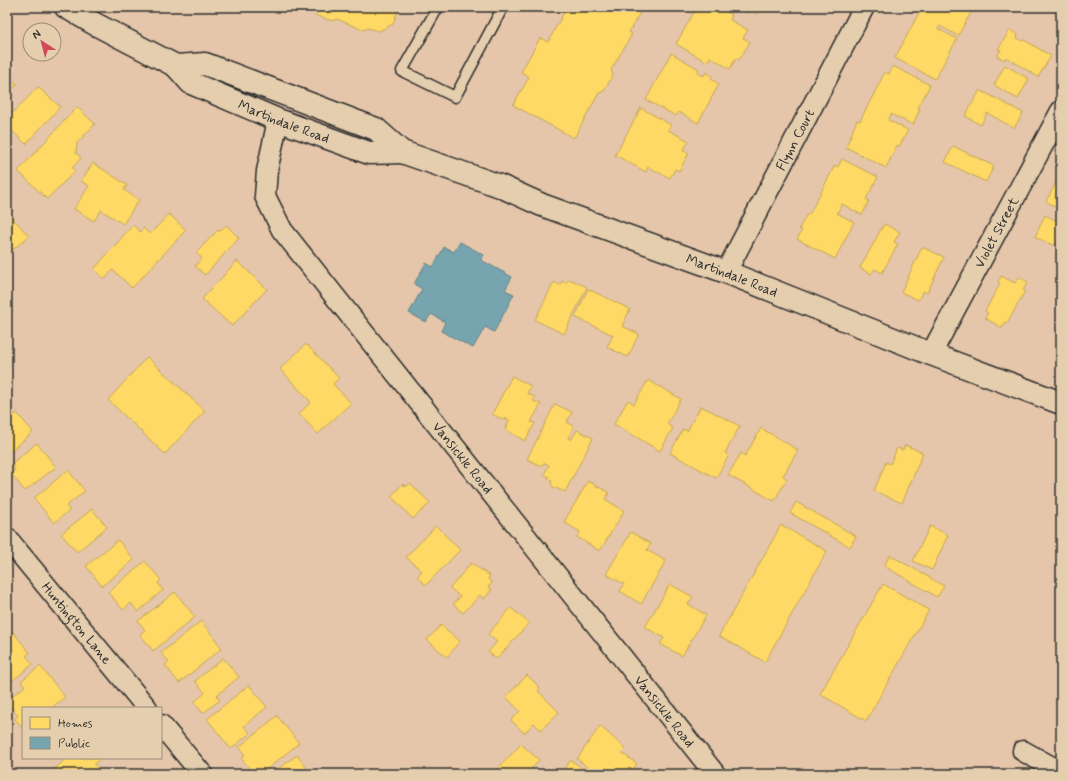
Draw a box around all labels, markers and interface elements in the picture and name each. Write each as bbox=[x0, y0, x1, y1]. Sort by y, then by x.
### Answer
north arrow bbox=[22, 22, 62, 62]
text: N bbox=[30, 27, 44, 43]
street label: Martindale Road bbox=[235, 96, 332, 148]
street label: Flynn Court bbox=[772, 106, 819, 174]
street label: Violet Street bbox=[971, 194, 1024, 271]
street label: Martindale Road bbox=[683, 250, 780, 302]
street label: Vansickle Road bbox=[428, 418, 496, 498]
street label: Huntington Lane bbox=[37, 579, 115, 669]
street label: Vansickle Road bbox=[630, 672, 698, 751]
legend bbox=[22, 707, 162, 759]
text: Homes bbox=[58, 716, 93, 732]
text: Public bbox=[58, 736, 90, 752]

